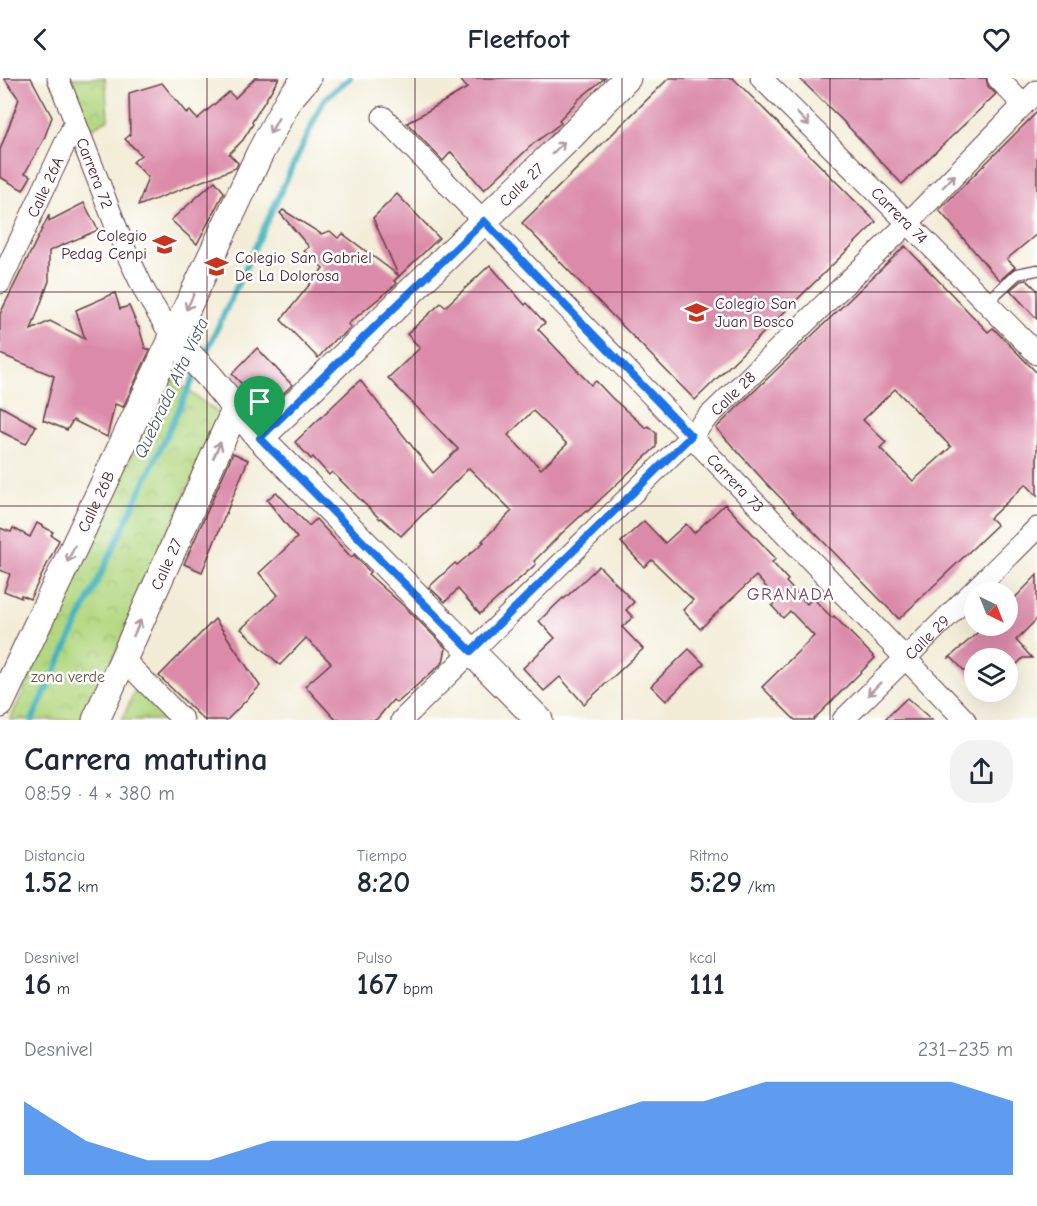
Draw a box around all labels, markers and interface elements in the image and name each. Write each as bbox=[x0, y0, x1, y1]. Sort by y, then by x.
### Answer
icon: back bbox=[24, 23, 57, 56]
icon: heart bbox=[980, 23, 1013, 56]
text: Fleetfoot bbox=[467, 24, 570, 55]
one-way arrow bbox=[795, 112, 810, 126]
one-way arrow bbox=[268, 117, 280, 134]
street label: Carrera 72 bbox=[72, 136, 116, 211]
one-way arrow bbox=[551, 141, 566, 156]
street label: Calle 26A bbox=[24, 154, 68, 221]
street label: Calle 27 bbox=[496, 159, 548, 211]
one-way arrow bbox=[942, 174, 956, 189]
street label: Carrera 74 bbox=[867, 184, 931, 248]
place label: Colegio Pedag Cenpi bbox=[61, 227, 147, 263]
school or university icon: Colegio Pedag Cenpi bbox=[152, 231, 178, 257]
place label: Colegio San Gabriel De La Dolorosa bbox=[235, 249, 372, 285]
school or university icon: Colegio San Gabriel De La Dolorosa bbox=[204, 253, 230, 279]
one-way arrow bbox=[183, 292, 195, 310]
place label: Colegio San Juan Bosco bbox=[715, 295, 797, 331]
school or university icon: Colegio San Juan Bosco bbox=[684, 299, 710, 325]
water label: Quebrada Alta Vista bbox=[130, 315, 213, 462]
street label: Calle 28 bbox=[707, 368, 759, 420]
pin bbox=[234, 376, 285, 438]
icon: arrive bbox=[243, 385, 276, 418]
one-way arrow bbox=[212, 442, 224, 460]
street label: Carrera 73 bbox=[703, 450, 767, 516]
street label: Calle 26B bbox=[74, 468, 119, 535]
street label: Calle 27 bbox=[148, 535, 186, 593]
one-way arrow bbox=[64, 544, 76, 562]
north arrow bbox=[964, 582, 1018, 636]
map controls bbox=[964, 582, 1018, 702]
district label: GRANADA bbox=[747, 584, 835, 605]
street label: Calle 29 bbox=[902, 612, 954, 664]
one-way arrow bbox=[132, 619, 143, 638]
button: layers bbox=[964, 648, 1018, 702]
park label: zona verde bbox=[31, 668, 105, 686]
one-way arrow bbox=[867, 681, 882, 696]
text: Carrera matutina bbox=[24, 740, 268, 778]
button: share bbox=[950, 740, 1013, 803]
text: 08:59 · 4 × 380 m bbox=[24, 782, 175, 805]
text: Distancia bbox=[24, 847, 85, 865]
text: Tiempo bbox=[357, 847, 407, 865]
text: Ritmo bbox=[689, 847, 729, 865]
text: 1.52 bbox=[24, 865, 72, 900]
text: 8:20 bbox=[357, 865, 410, 900]
text: 5:29 bbox=[689, 865, 742, 900]
text: km bbox=[72, 878, 98, 896]
text: /km bbox=[742, 878, 775, 896]
text: Desnivel bbox=[24, 949, 79, 967]
text: Pulso bbox=[357, 949, 392, 967]
text: kcal bbox=[689, 949, 716, 967]
text: 16 bbox=[24, 967, 51, 1002]
text: 167 bbox=[357, 967, 398, 1002]
text: 111 bbox=[689, 967, 725, 1002]
text: m bbox=[51, 980, 70, 998]
text: bpm bbox=[398, 980, 433, 998]
text: Desnivel bbox=[24, 1038, 93, 1061]
text: 231–235 m bbox=[918, 1038, 1013, 1061]

